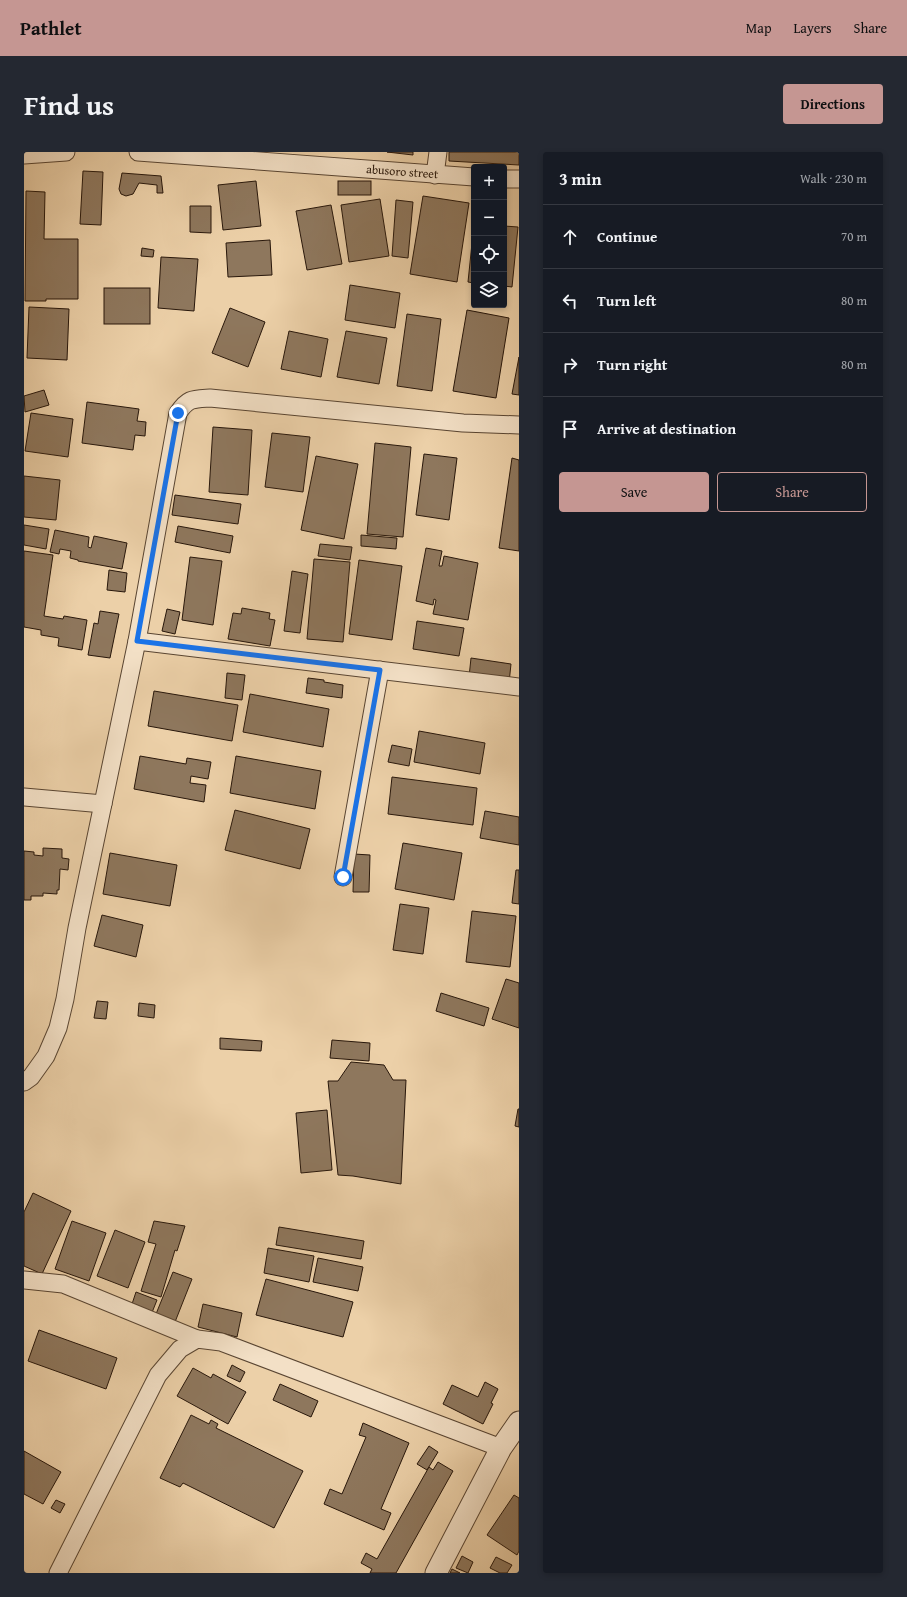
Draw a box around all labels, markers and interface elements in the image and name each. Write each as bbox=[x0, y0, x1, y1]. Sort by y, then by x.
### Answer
text: Pathlet bbox=[20, 14, 82, 42]
text: Map bbox=[746, 18, 772, 38]
text: Layers bbox=[794, 18, 832, 38]
text: Share bbox=[854, 18, 887, 38]
text: Find us bbox=[24, 84, 114, 125]
button: Directions bbox=[783, 84, 883, 124]
street label: abusoro street bbox=[366, 160, 440, 182]
map controls bbox=[471, 164, 507, 308]
button: + bbox=[471, 164, 507, 200]
text: 3 min bbox=[559, 166, 601, 191]
text: Walk · 230 m bbox=[800, 169, 867, 188]
button: − bbox=[471, 200, 507, 236]
icon: ahead bbox=[559, 226, 581, 248]
text: Continue bbox=[597, 226, 658, 247]
text: 70 m bbox=[841, 227, 867, 246]
button: locate bbox=[471, 236, 507, 272]
button: layers bbox=[471, 272, 507, 308]
icon: left bbox=[559, 290, 581, 312]
text: Turn left bbox=[597, 290, 656, 311]
text: 80 m bbox=[841, 291, 867, 310]
icon: right bbox=[559, 354, 581, 376]
text: Turn right bbox=[597, 354, 668, 375]
text: 80 m bbox=[841, 355, 867, 374]
route end bbox=[169, 404, 187, 422]
icon: arrive bbox=[559, 418, 581, 440]
text: Arrive at destination bbox=[597, 418, 736, 439]
button: Save bbox=[559, 472, 709, 512]
button: Share bbox=[717, 472, 867, 512]
route start bbox=[334, 868, 352, 886]

